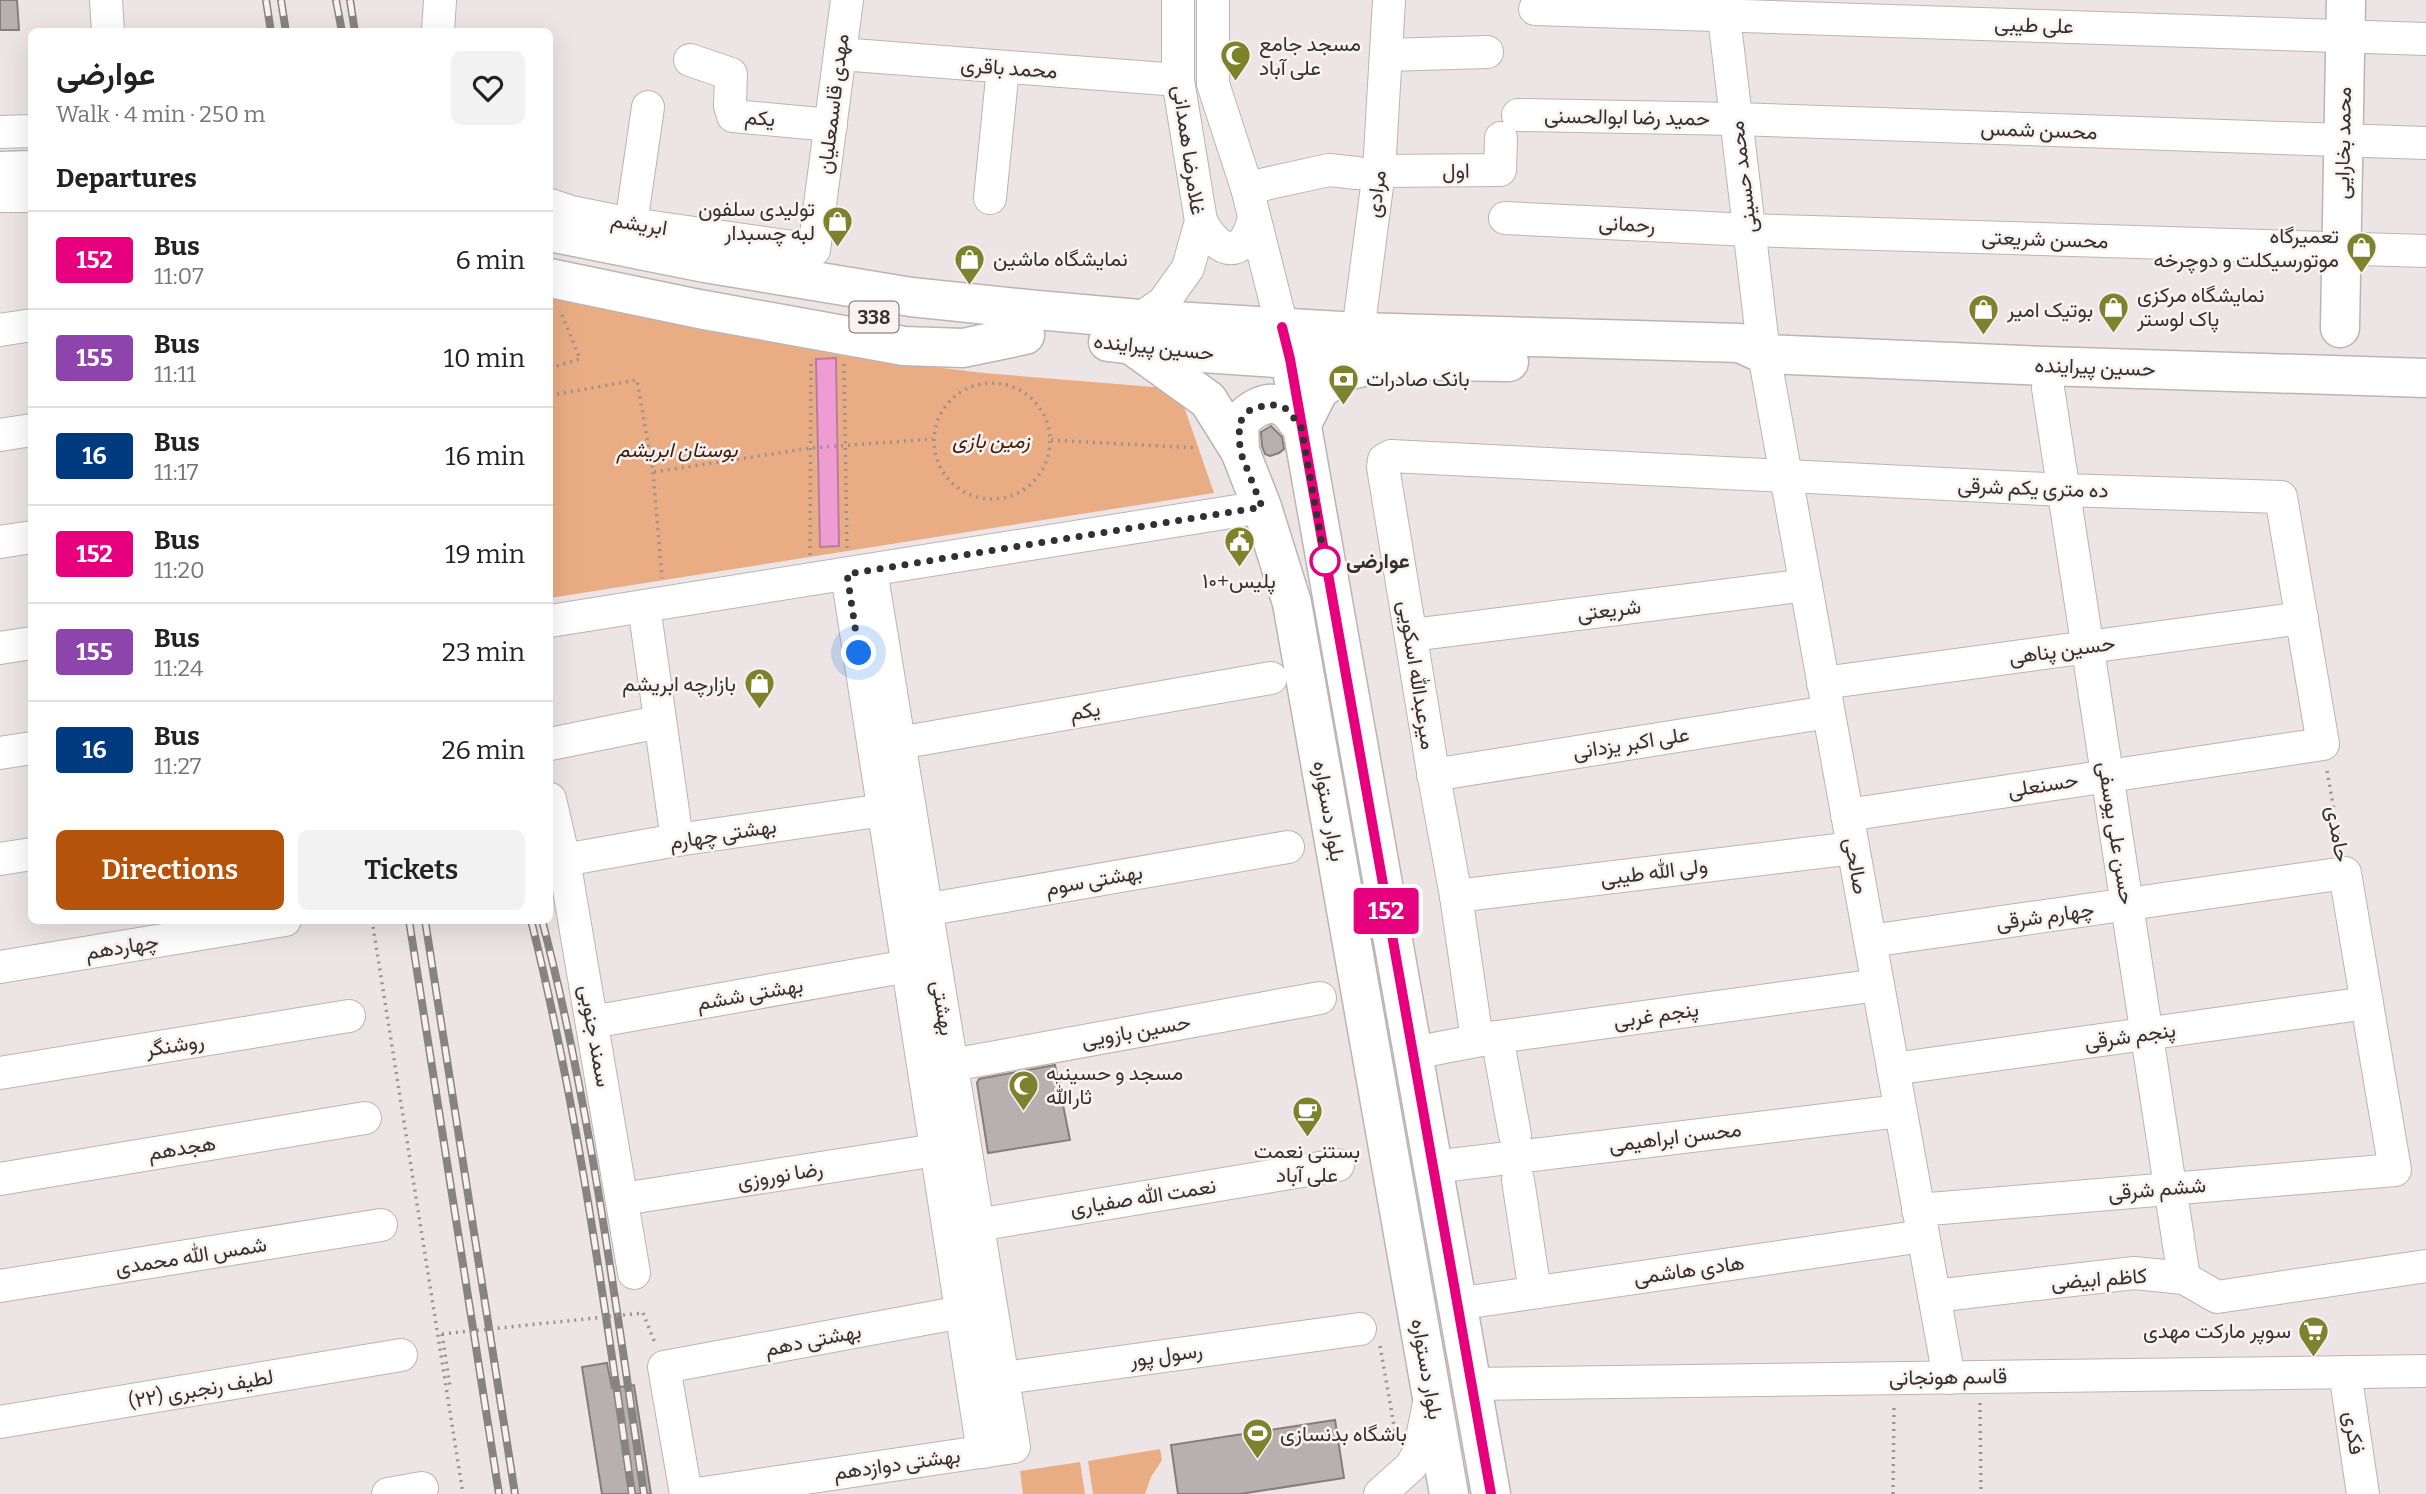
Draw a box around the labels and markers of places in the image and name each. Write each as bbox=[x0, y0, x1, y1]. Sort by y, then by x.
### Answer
place label: مسجد جامع علی آباد bbox=[1259, 31, 1361, 81]
mosque icon: مسجد جامع علی آباد bbox=[1219, 39, 1253, 83]
place label: تولیدی سلفون لبه‌ چسبدار bbox=[698, 196, 815, 247]
shop icon: تولیدی سلفون لبه‌ چسبدار bbox=[821, 204, 855, 248]
place label: تعمیرگاه موتورسیکلت و دوچرخه bbox=[2153, 223, 2339, 274]
shop icon: تعمیرگاه موتورسیکلت و دوچرخه bbox=[2345, 231, 2379, 275]
shop icon: نمایشگاه ماشین bbox=[953, 242, 987, 286]
place label: نمایشگاه ماشین bbox=[993, 246, 1128, 272]
place label: نمایشگاه مرکزی پاک لوستر bbox=[2136, 282, 2265, 333]
shop icon: نمایشگاه مرکزی پاک لوستر bbox=[2097, 290, 2131, 334]
shop icon: بوتیک امیر bbox=[1967, 293, 2001, 337]
place label: بوتیک امیر bbox=[2006, 297, 2093, 323]
bank icon: بانک صادرات bbox=[1326, 362, 1360, 406]
place label: بانک صادرات bbox=[1366, 366, 1470, 392]
public building icon: پلیس+۱۰ bbox=[1222, 524, 1256, 568]
marker: عوارضی bbox=[1310, 546, 1340, 576]
place label: عوارضی bbox=[1346, 548, 1410, 574]
place label: پلیس+۱۰ bbox=[1202, 568, 1276, 595]
shop icon: بازارچه ابریشم bbox=[742, 667, 776, 711]
place label: بازارچه ابریشم bbox=[622, 671, 736, 698]
place label: مسجد و حسینیه ثارالله bbox=[1046, 1060, 1183, 1110]
mosque icon: مسجد و حسینیه ثارالله bbox=[1006, 1068, 1040, 1112]
cafe icon: بستنی نعمت علی آباد bbox=[1290, 1094, 1324, 1138]
place label: بستنی نعمت علی آباد bbox=[1254, 1138, 1360, 1188]
supermarket icon: سوپر مارکت مهدی bbox=[2297, 1314, 2331, 1358]
place label: سوپر مارکت مهدی bbox=[2143, 1318, 2291, 1345]
sports icon: باشگاه بدنسازی bbox=[1240, 1417, 1274, 1461]
place label: باشگاه بدنسازی bbox=[1280, 1421, 1407, 1447]

